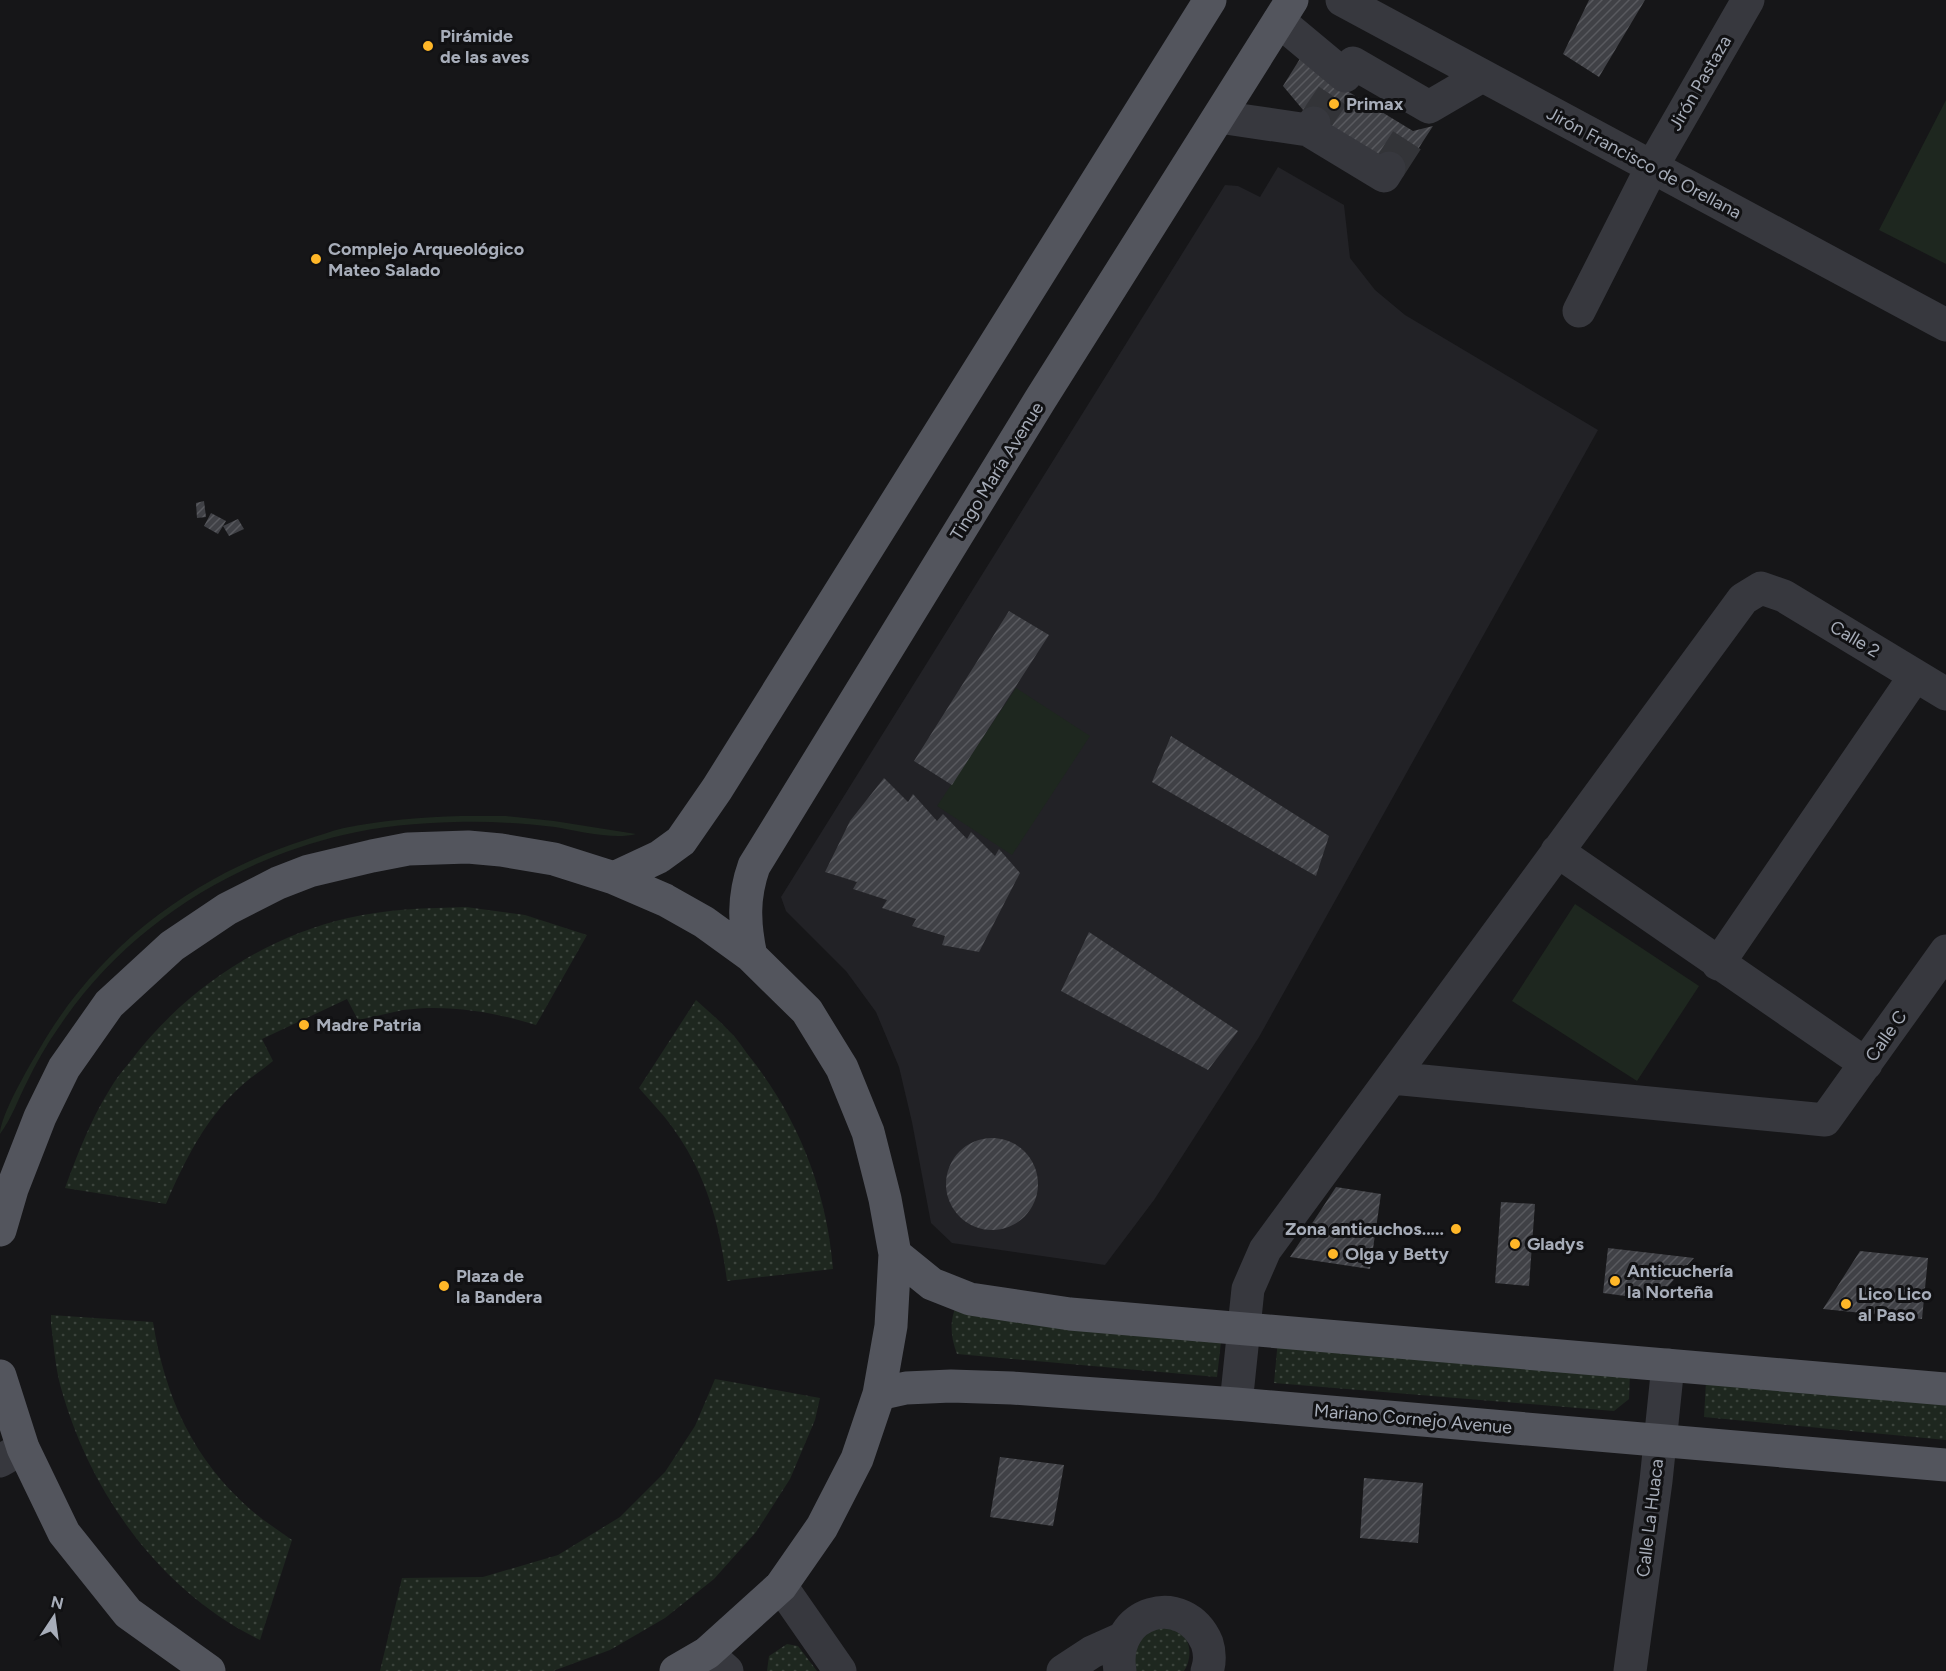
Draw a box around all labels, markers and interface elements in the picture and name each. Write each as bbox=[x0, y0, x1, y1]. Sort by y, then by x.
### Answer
place label: Pirámide de las aves bbox=[440, 25, 530, 68]
street label: Jirón Pastaza bbox=[1664, 31, 1736, 135]
marker: Pirámide de las aves bbox=[421, 39, 435, 53]
place label: Primax bbox=[1346, 93, 1404, 115]
marker: Primax bbox=[1327, 97, 1341, 111]
street label: Jirón Francisco de Orellana bbox=[1543, 102, 1745, 224]
place label: Complejo Arqueológico Mateo Salado bbox=[328, 238, 524, 281]
marker: Complejo Arqueológico Mateo Salado bbox=[309, 252, 323, 266]
street label: Tingo María Avenue bbox=[946, 398, 1048, 544]
street label: Calle 2 bbox=[1826, 616, 1884, 662]
street label: Calle C bbox=[1861, 1006, 1911, 1066]
place label: Madre Patria bbox=[316, 1014, 421, 1036]
marker: Madre Patria bbox=[297, 1018, 311, 1032]
place label: Zona anticuchos..... bbox=[1285, 1218, 1444, 1240]
marker: Zona anticuchos..... bbox=[1449, 1222, 1463, 1236]
place label: Gladys bbox=[1527, 1233, 1584, 1255]
marker: Gladys bbox=[1508, 1237, 1522, 1251]
place label: Olga y Betty bbox=[1345, 1243, 1449, 1265]
marker: Olga y Betty bbox=[1326, 1247, 1340, 1261]
place label: Anticuchería la Norteña bbox=[1627, 1260, 1733, 1303]
place label: Plaza de la Bandera bbox=[456, 1265, 542, 1308]
marker: Anticuchería la Norteña bbox=[1608, 1274, 1622, 1288]
marker: Plaza de la Bandera bbox=[437, 1279, 451, 1293]
place label: Lico Lico al Paso bbox=[1858, 1283, 1932, 1326]
marker: Lico Lico al Paso bbox=[1839, 1297, 1853, 1311]
street label: Mariano Cornejo Avenue bbox=[1313, 1399, 1513, 1439]
street label: Calle La Huaca bbox=[1632, 1458, 1668, 1578]
north arrow bbox=[24, 1587, 84, 1647]
text: N bbox=[49, 1592, 65, 1614]

